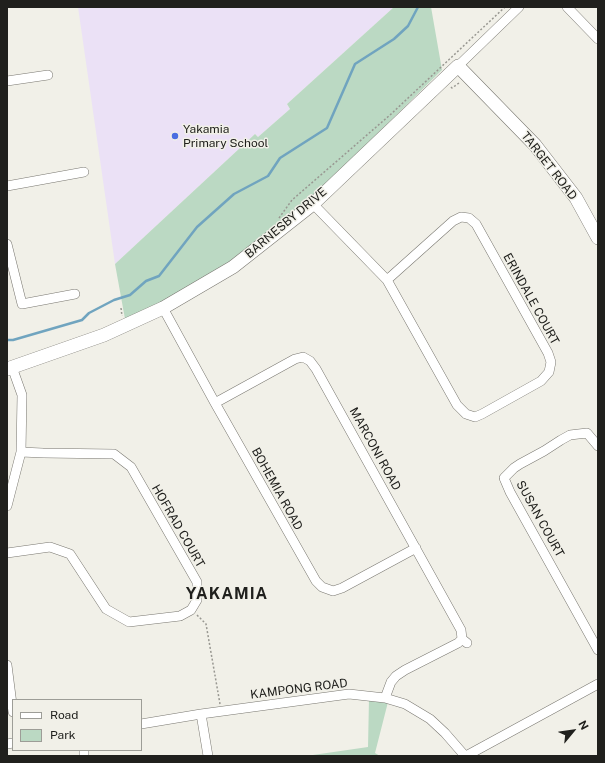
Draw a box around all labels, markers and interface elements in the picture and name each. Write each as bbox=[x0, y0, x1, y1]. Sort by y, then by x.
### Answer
place label: Yakamia Primary School bbox=[183, 122, 268, 150]
street label: TARGET ROAD bbox=[518, 129, 580, 203]
marker: Yakamia Primary School bbox=[170, 131, 180, 141]
street label: BARNESBY DRIVE bbox=[242, 185, 330, 261]
street label: ERINDALE COURT bbox=[500, 251, 562, 347]
street label: MARCONI ROAD bbox=[346, 405, 404, 493]
street label: BOHEMIA ROAD bbox=[248, 445, 306, 533]
street label: SUSAN COURT bbox=[513, 478, 567, 560]
street label: HOFRAD COURT bbox=[148, 482, 208, 570]
district label: YAKAMIA bbox=[186, 584, 268, 604]
street label: KAMPONG ROAD bbox=[250, 676, 348, 702]
legend bbox=[12, 699, 142, 751]
text: Road bbox=[50, 708, 78, 722]
north arrow bbox=[553, 711, 593, 751]
text: N bbox=[576, 719, 591, 732]
text: Park bbox=[50, 728, 76, 742]

